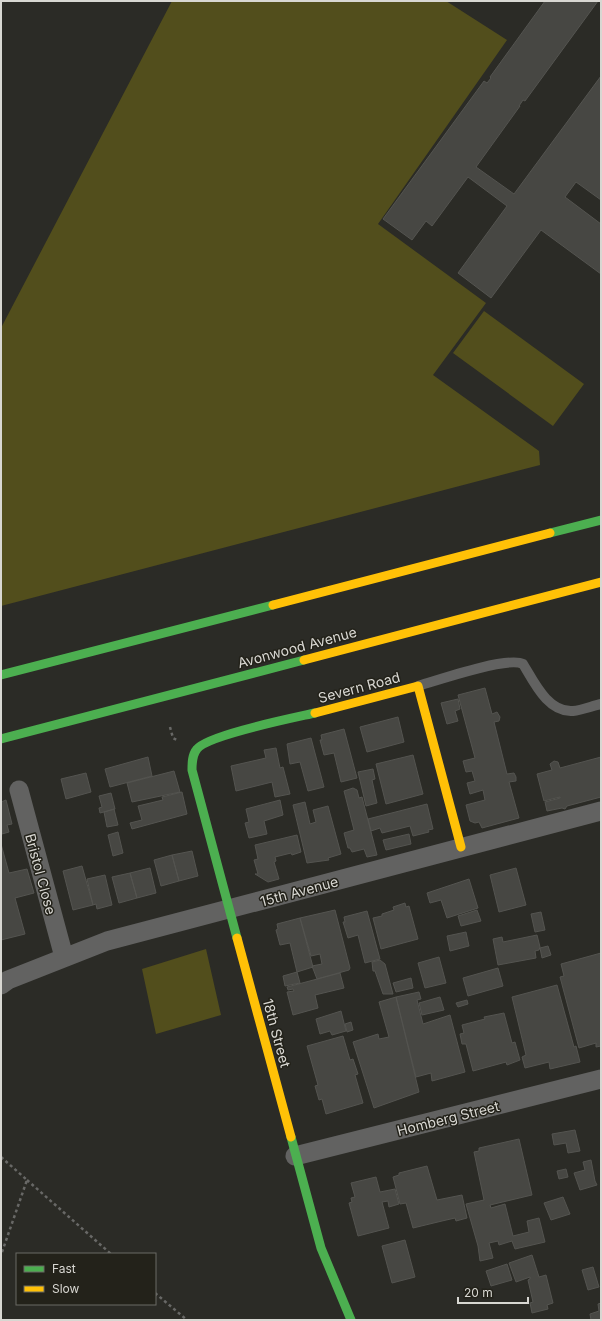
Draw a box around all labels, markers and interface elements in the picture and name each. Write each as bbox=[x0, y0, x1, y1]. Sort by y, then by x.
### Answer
street label: Avonwood Avenue bbox=[236, 623, 358, 671]
street label: Severn Road bbox=[316, 668, 402, 706]
street label: Bristol Close bbox=[22, 832, 60, 916]
street label: 15th Avenue bbox=[258, 872, 340, 910]
street label: 18th Street bbox=[260, 997, 294, 1070]
street label: Homberg Street bbox=[395, 1097, 501, 1139]
legend bbox=[16, 1253, 156, 1305]
text: Fast bbox=[52, 1261, 76, 1276]
scale bar bbox=[458, 1279, 528, 1305]
text: Slow bbox=[52, 1281, 80, 1296]
text: 20 m bbox=[464, 1285, 493, 1300]

